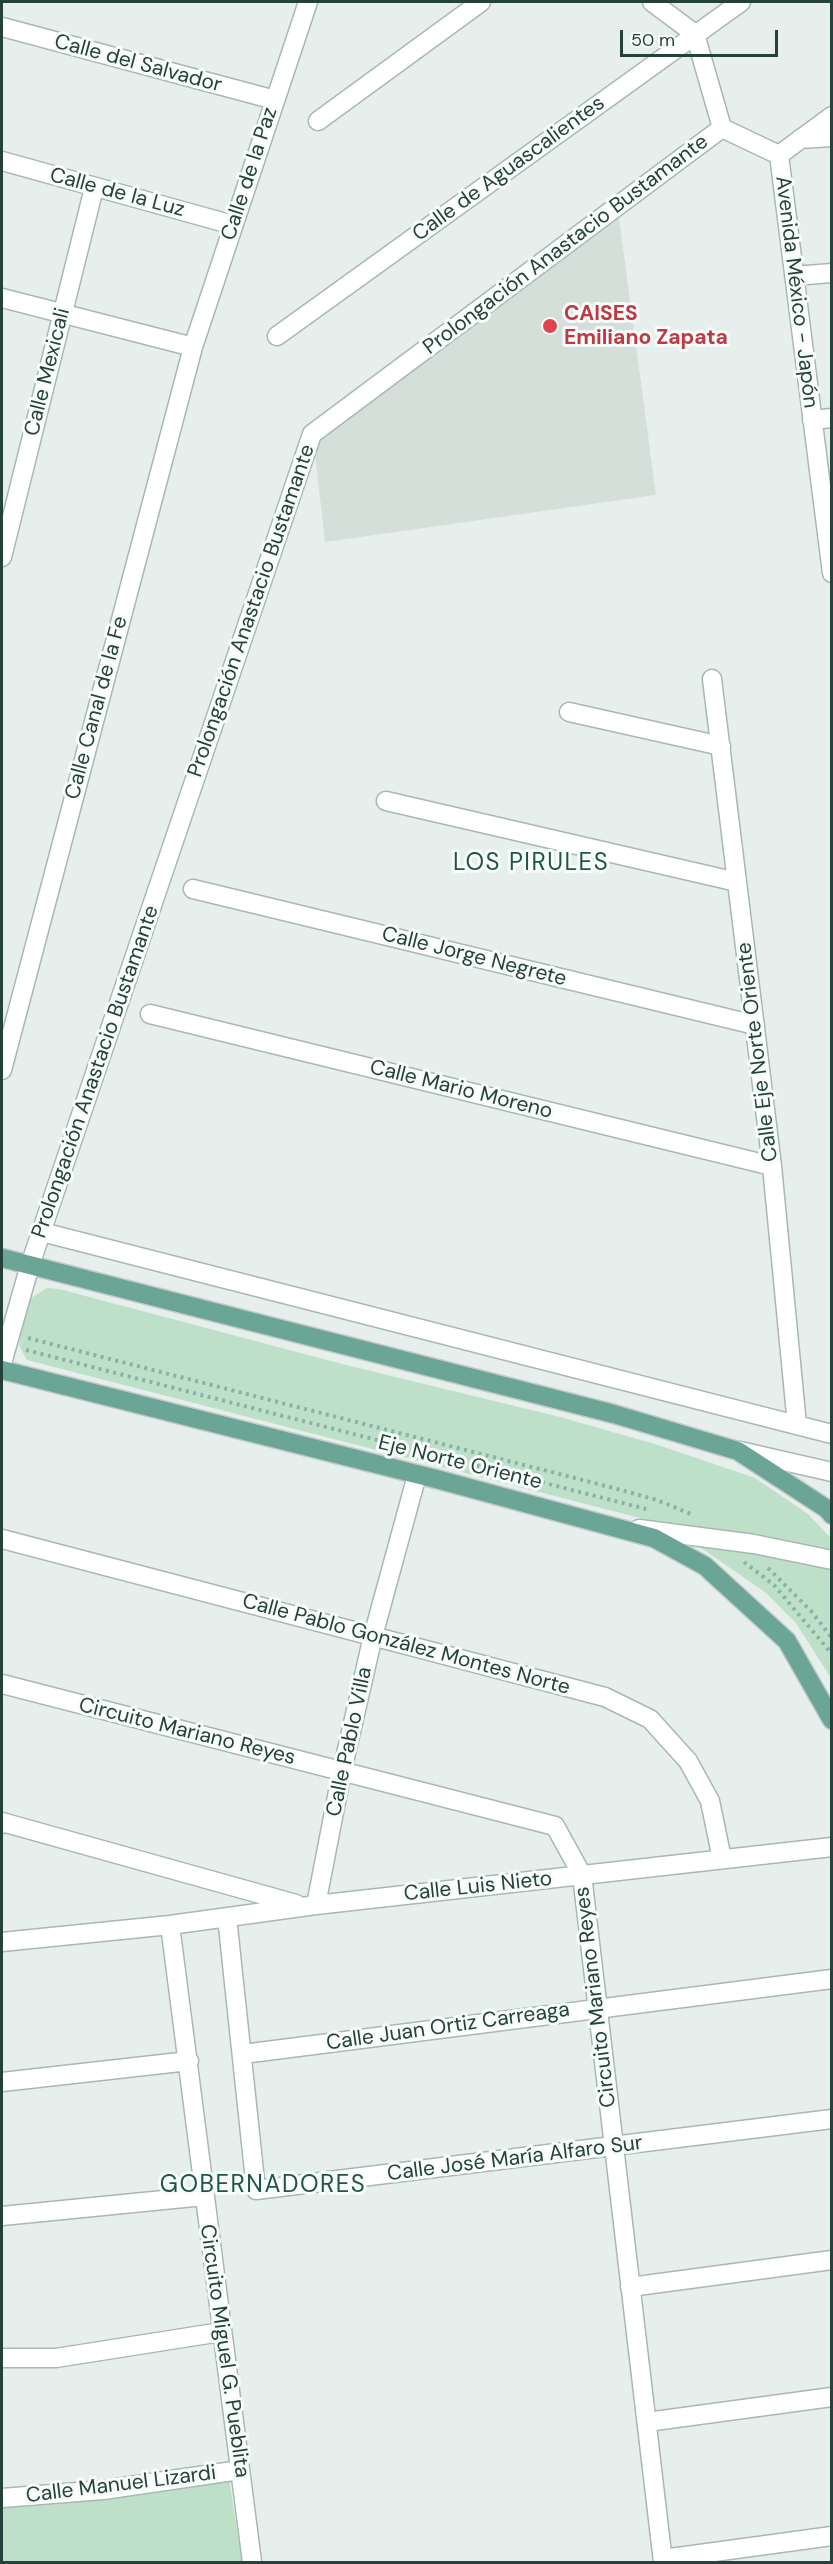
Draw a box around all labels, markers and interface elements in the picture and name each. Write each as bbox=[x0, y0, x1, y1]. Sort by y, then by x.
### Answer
scale bar bbox=[623, 18, 780, 56]
text: 50 m bbox=[631, 28, 675, 52]
street label: Calle del Salvador bbox=[51, 30, 225, 98]
street label: Calle de Aguascalientes bbox=[408, 91, 610, 247]
street label: Calle de la Paz bbox=[217, 104, 283, 244]
street label: Prolongación Anastacio Bustamante bbox=[419, 130, 713, 360]
street label: Calle de la Luz bbox=[47, 163, 187, 223]
street label: Avenida México - Japón bbox=[769, 174, 823, 410]
place label: CAISES Emiliano Zapata bbox=[564, 301, 728, 351]
street label: Calle Mexicali bbox=[20, 305, 76, 439]
marker: CAISES Emiliano Zapata bbox=[541, 317, 559, 335]
street label: Prolongación Anastacio Bustamante bbox=[183, 441, 321, 781]
street label: Calle Canal de la Fe bbox=[60, 614, 134, 802]
district label: LOS PIRULES bbox=[453, 850, 609, 878]
street label: Prolongación Anastacio Bustamante bbox=[27, 902, 165, 1242]
street label: Calle Jorge Negrete bbox=[379, 922, 569, 992]
street label: Calle Eje Norte Oriente bbox=[732, 941, 784, 1163]
street label: Calle Mario Moreno bbox=[367, 1055, 555, 1125]
street label: Eje Norte Oriente bbox=[376, 1431, 544, 1495]
street label: Calle Pablo González Montes Norte bbox=[239, 1589, 573, 1701]
street label: Calle Pablo Villa bbox=[322, 1665, 378, 1819]
street label: Circuito Mariano Reyes bbox=[76, 1693, 298, 1771]
street label: Calle Luis Nieto bbox=[403, 1867, 553, 1907]
street label: Circuito Mariano Reyes bbox=[570, 1885, 622, 2109]
street label: Calle Juan Ortiz Carreaga bbox=[325, 1997, 571, 2057]
street label: Calle José María Alfaro Sur bbox=[386, 2131, 644, 2187]
district label: GOBERNADORES bbox=[160, 2172, 366, 2200]
street label: Circuito Miguel G. Pueblita bbox=[194, 2223, 254, 2479]
street label: Calle Manuel Lizardi bbox=[24, 2461, 218, 2509]

